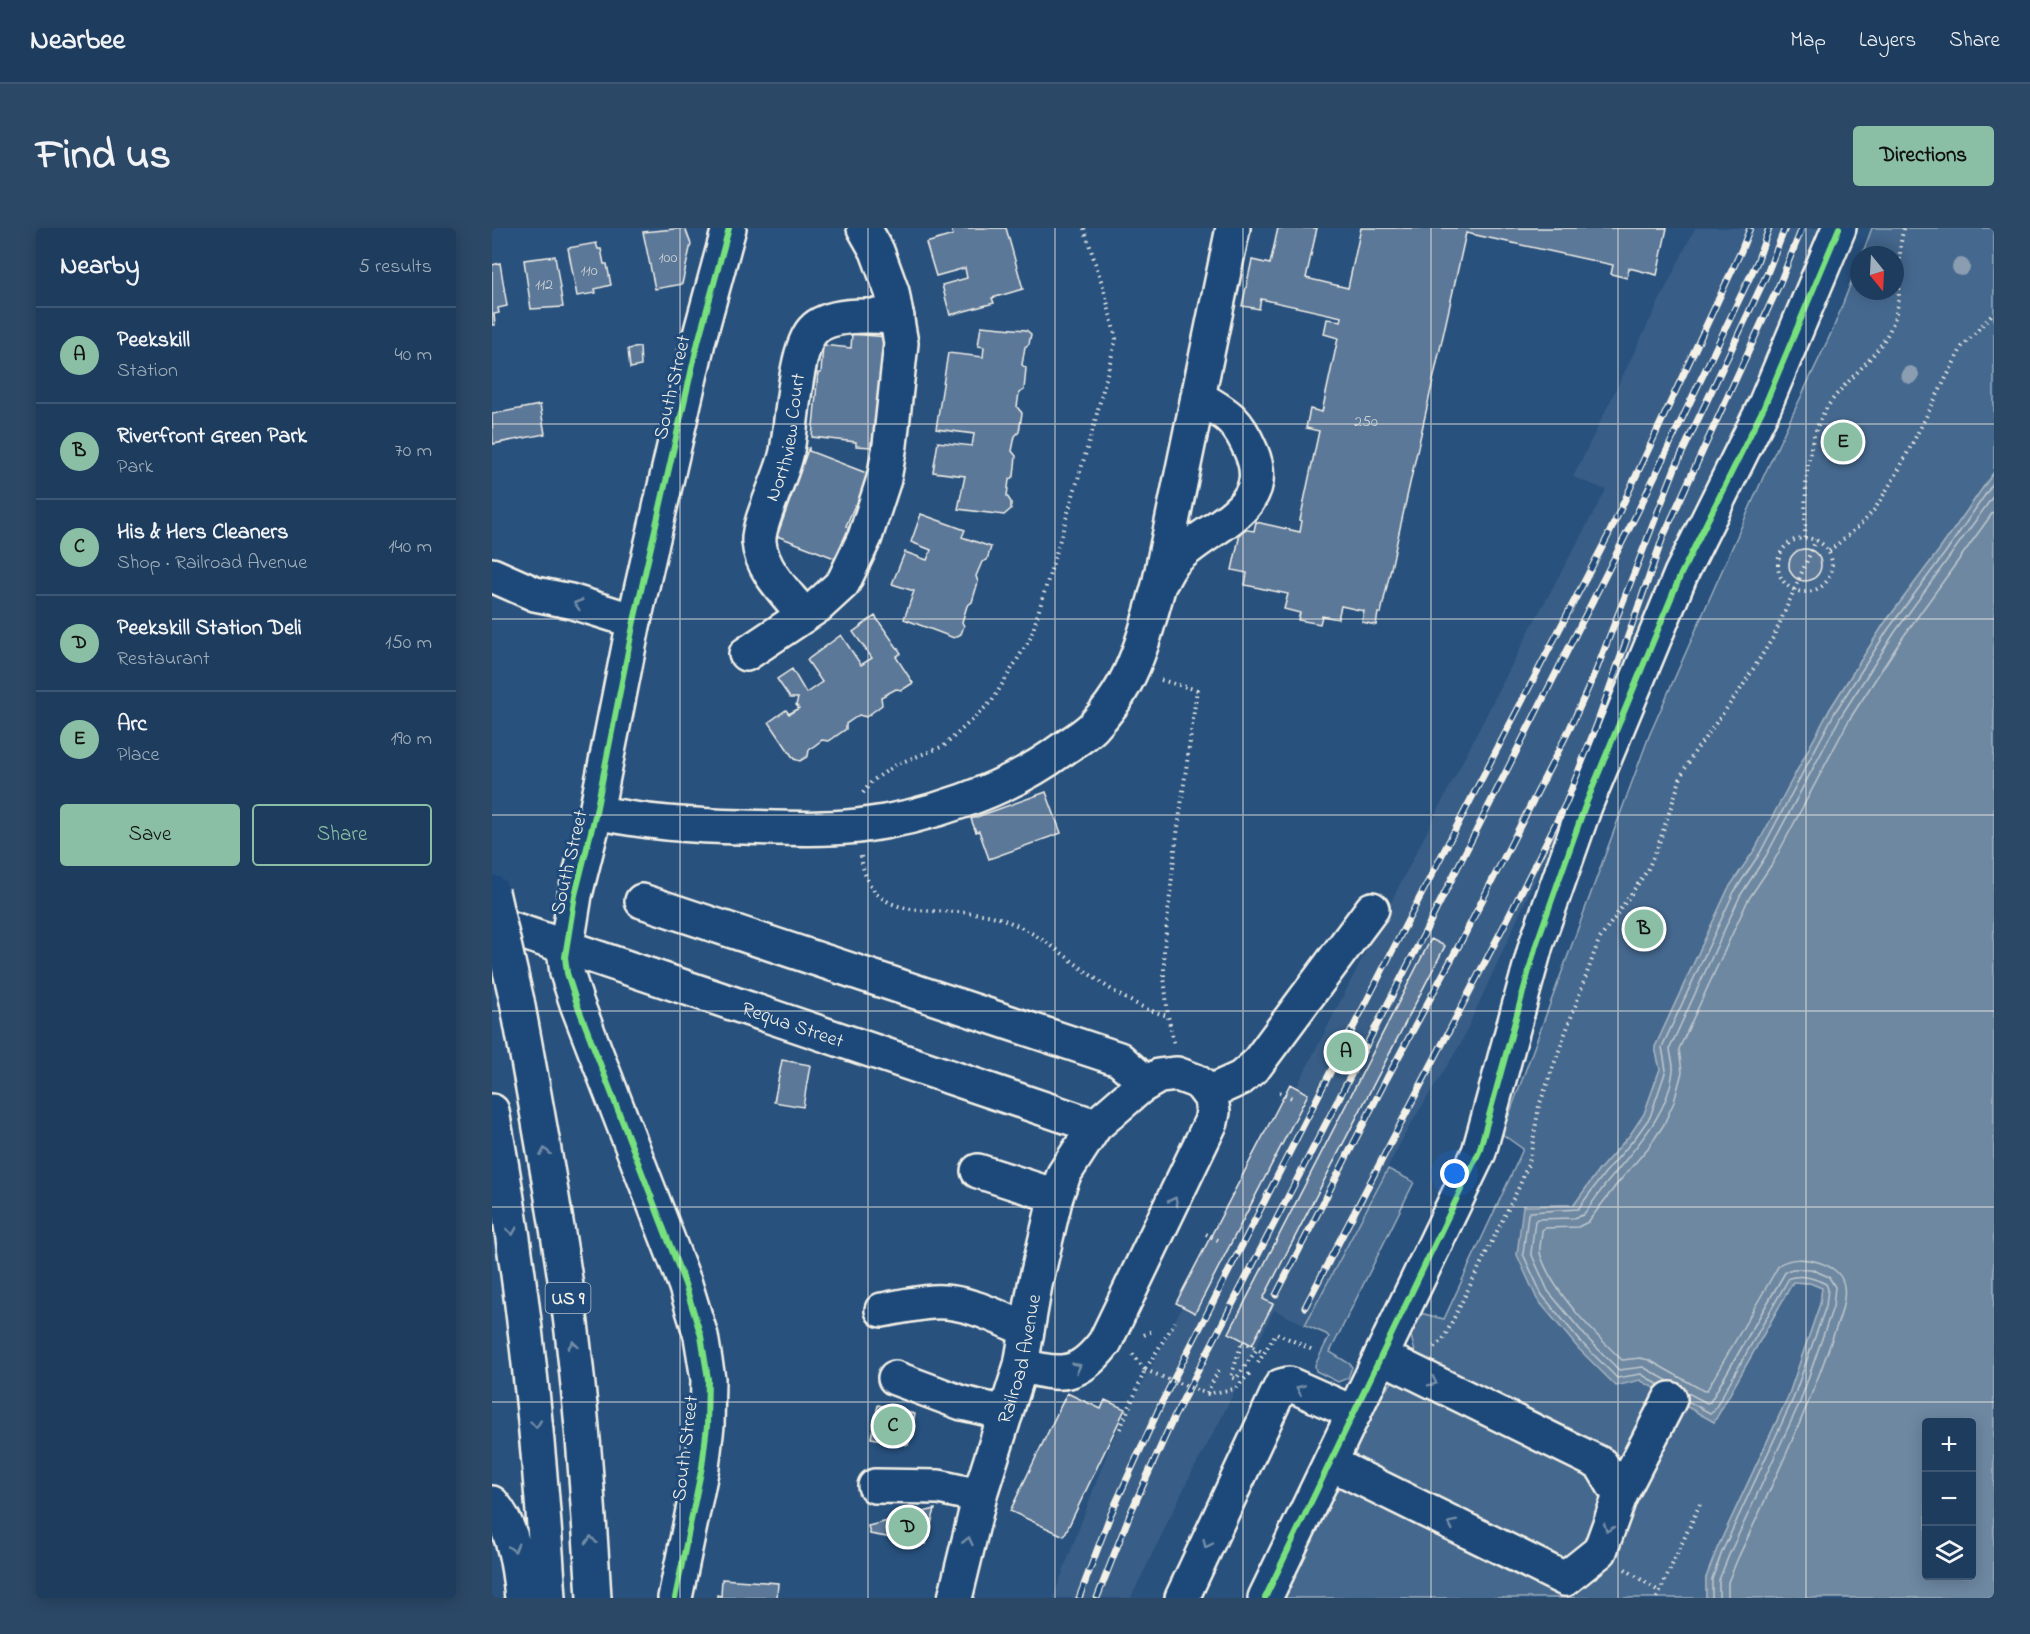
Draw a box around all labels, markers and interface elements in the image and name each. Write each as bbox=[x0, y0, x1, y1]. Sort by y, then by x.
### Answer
text: Nearbee bbox=[30, 21, 125, 62]
text: Map bbox=[1790, 26, 1826, 56]
text: Layers bbox=[1859, 26, 1916, 56]
text: Share bbox=[1949, 26, 2000, 56]
text: Find us bbox=[36, 126, 171, 187]
button: Directions bbox=[1853, 126, 1994, 186]
house number: 100 bbox=[659, 246, 678, 270]
north arrow bbox=[1850, 246, 1904, 300]
text: Nearby bbox=[60, 248, 139, 286]
text: 5 results bbox=[359, 253, 432, 282]
house number: 110 bbox=[580, 259, 598, 283]
house number: 112 bbox=[535, 273, 553, 297]
text: Peekskill bbox=[117, 325, 190, 357]
street label: South Street bbox=[647, 332, 700, 443]
text: A bbox=[73, 341, 86, 370]
text: 40 m bbox=[395, 341, 432, 370]
text: Station bbox=[117, 357, 178, 386]
street label: Northview Court bbox=[759, 371, 814, 506]
house number: 250 bbox=[1354, 410, 1378, 434]
pin: E bbox=[1824, 420, 1862, 464]
text: Riverfront Green Park bbox=[117, 421, 307, 453]
text: B bbox=[73, 437, 86, 466]
text: 70 m bbox=[395, 437, 432, 466]
text: Park bbox=[117, 453, 153, 482]
text: His & Hers Cleaners bbox=[117, 517, 288, 549]
text: C bbox=[74, 533, 85, 562]
text: 140 m bbox=[388, 533, 432, 562]
text: Shop · Railroad Avenue bbox=[117, 549, 307, 578]
one-way arrow bbox=[573, 599, 584, 611]
text: Peekskill Station Deli bbox=[117, 613, 302, 645]
text: D bbox=[72, 629, 87, 658]
text: 150 m bbox=[385, 629, 432, 658]
text: Restaurant bbox=[117, 645, 210, 674]
text: Arc bbox=[117, 709, 147, 741]
text: E bbox=[73, 725, 86, 754]
text: 190 m bbox=[390, 725, 432, 754]
text: Place bbox=[117, 741, 159, 770]
button: Save bbox=[60, 804, 240, 866]
button: Share bbox=[252, 804, 432, 866]
street label: South Street bbox=[544, 807, 597, 918]
pin: B bbox=[1624, 906, 1664, 952]
street label: Requa Street bbox=[738, 996, 848, 1057]
pin: A bbox=[1326, 1030, 1366, 1074]
one-way arrow bbox=[540, 1148, 552, 1157]
your location bbox=[1440, 1159, 1469, 1188]
one-way arrow bbox=[1166, 1196, 1178, 1207]
one-way arrow bbox=[506, 1226, 518, 1235]
road number: US 9 bbox=[546, 1283, 590, 1313]
street label: Railroad Avenue bbox=[991, 1292, 1050, 1428]
one-way arrow bbox=[567, 1341, 580, 1350]
one-way arrow bbox=[1071, 1362, 1082, 1374]
one-way arrow bbox=[1427, 1375, 1438, 1386]
one-way arrow bbox=[1296, 1384, 1307, 1396]
street label: South Street bbox=[666, 1394, 707, 1503]
pin: C bbox=[874, 1404, 912, 1448]
map controls bbox=[1922, 1418, 1976, 1580]
button: + bbox=[1922, 1418, 1976, 1472]
one-way arrow bbox=[529, 1420, 542, 1429]
button: − bbox=[1922, 1472, 1976, 1526]
pin: D bbox=[888, 1504, 928, 1550]
one-way arrow bbox=[1447, 1519, 1458, 1531]
one-way arrow bbox=[1603, 1522, 1616, 1533]
button: layers bbox=[1922, 1526, 1976, 1580]
one-way arrow bbox=[584, 1535, 597, 1544]
one-way arrow bbox=[961, 1536, 974, 1546]
one-way arrow bbox=[1203, 1537, 1215, 1548]
one-way arrow bbox=[506, 1543, 519, 1553]

